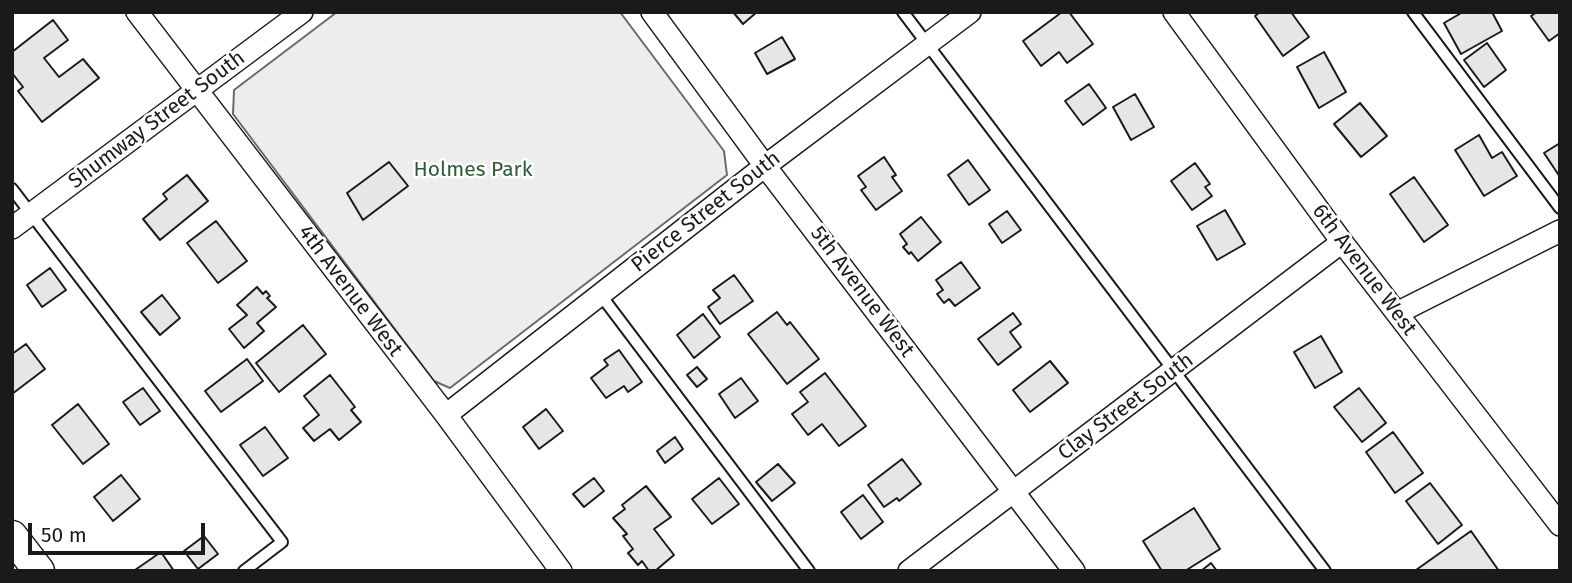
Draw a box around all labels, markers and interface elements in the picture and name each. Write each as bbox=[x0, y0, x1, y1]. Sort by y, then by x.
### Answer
street label: Shumway Street South bbox=[64, 46, 250, 194]
street label: Pierce Street South bbox=[627, 146, 785, 278]
park label: Holmes Park bbox=[414, 157, 532, 183]
street label: 6th Avenue West bbox=[1306, 199, 1422, 341]
street label: 4th Avenue West bbox=[292, 220, 408, 362]
street label: 5th Avenue West bbox=[805, 222, 919, 362]
street label: Clay Street South bbox=[1053, 348, 1199, 466]
scale bar bbox=[32, 510, 208, 554]
text: 50 m bbox=[41, 522, 87, 548]

